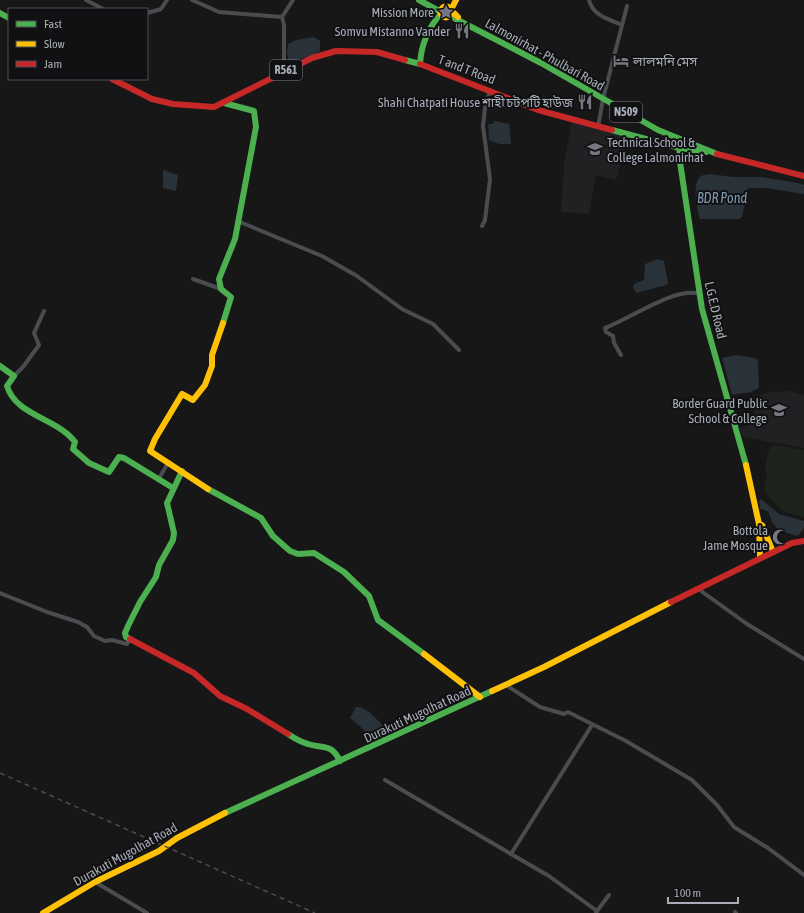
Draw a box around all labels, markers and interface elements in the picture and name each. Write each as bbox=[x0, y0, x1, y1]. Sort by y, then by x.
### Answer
place icon: Mission More bbox=[437, 3, 455, 21]
place label: Mission More bbox=[371, 5, 434, 20]
legend bbox=[8, 8, 148, 80]
street label: Lalmonirhat - Phulbari Road bbox=[482, 15, 607, 93]
text: Fast bbox=[44, 17, 62, 31]
restaurant icon: Somvu Mistanno Vander bbox=[453, 22, 471, 40]
place label: Somvu Mistanno Vander bbox=[335, 24, 450, 39]
text: Slow bbox=[44, 37, 65, 51]
street label: T and T Road bbox=[436, 52, 498, 87]
hotel icon: লালমনি মেস bbox=[612, 52, 630, 70]
place label: লালমনি মেস bbox=[632, 54, 698, 69]
text: Jam bbox=[44, 57, 62, 71]
road number: R561 bbox=[270, 60, 302, 80]
restaurant icon: Shahi Chatpati House শাহী চটপটি হাউজ bbox=[576, 93, 594, 111]
place label: Shahi Chatpati House শাহী চটপটি হাউজ bbox=[378, 95, 574, 110]
road number: N509 bbox=[610, 102, 642, 122]
place label: Technical School & College Lalmonirhat bbox=[607, 135, 704, 165]
school or university icon: Technical School & College Lalmonirhat bbox=[586, 140, 604, 158]
water label: BDR Pond bbox=[697, 190, 747, 206]
street label: L.G.E.D Road bbox=[702, 280, 729, 340]
place label: Border Guard Public School & College bbox=[672, 396, 767, 426]
school or university icon: Border Guard Public School & College bbox=[770, 401, 788, 419]
place label: Bottola Jame Mosque bbox=[703, 523, 768, 553]
mosque icon: Bottola Jame Mosque bbox=[771, 528, 789, 546]
street label: Durakuti Mugolhat Road bbox=[361, 683, 473, 746]
street label: Durakuti Mugolhat Road bbox=[71, 820, 180, 889]
scale bar bbox=[668, 879, 738, 905]
text: 100 m bbox=[674, 886, 701, 900]

